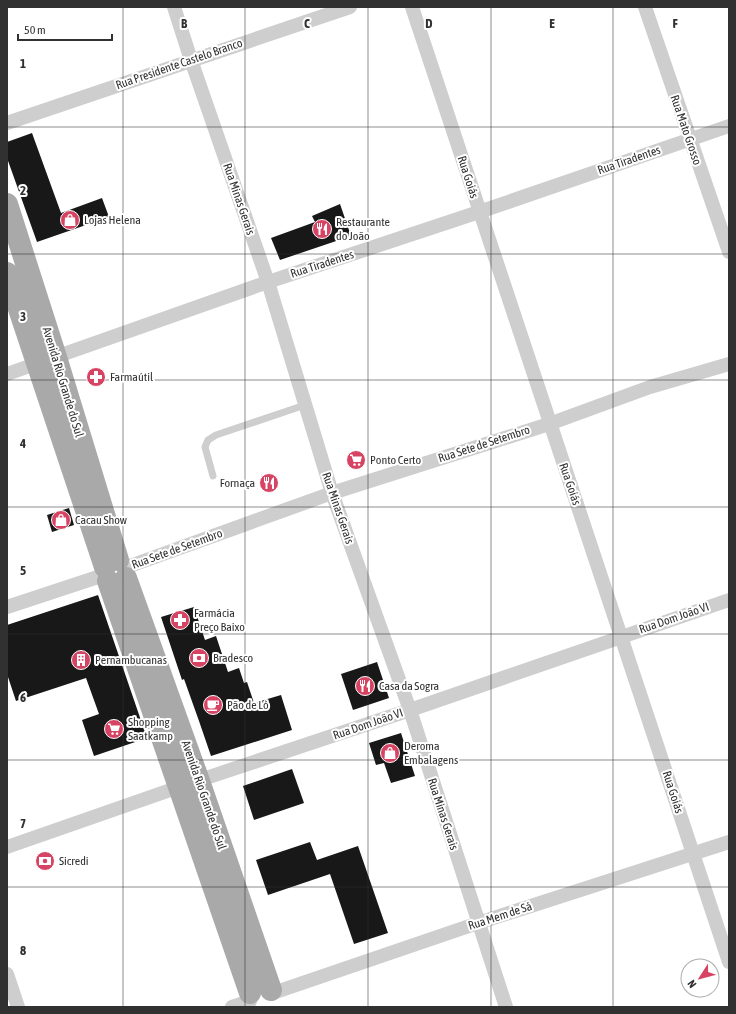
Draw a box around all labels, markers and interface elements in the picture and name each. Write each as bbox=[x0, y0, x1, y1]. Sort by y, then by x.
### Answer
scale bar bbox=[18, 16, 112, 42]
text: B bbox=[181, 16, 188, 31]
text: C bbox=[304, 16, 310, 31]
text: D bbox=[425, 16, 433, 31]
text: E bbox=[549, 16, 555, 31]
text: F bbox=[672, 16, 678, 31]
text: 50 m bbox=[24, 23, 46, 37]
street label: Rua Presidente Castelo Branco bbox=[114, 36, 245, 92]
text: 1 bbox=[20, 56, 26, 71]
street label: Rua Mato Grosso bbox=[668, 93, 705, 167]
street label: Rua Tiradentes bbox=[596, 143, 662, 177]
street label: Rua Goiás bbox=[455, 154, 481, 200]
street label: Rua Minas Gerais bbox=[220, 161, 258, 237]
text: 2 bbox=[20, 183, 26, 198]
shop icon: Lojas Helena bbox=[59, 209, 81, 231]
place label: Lojas Helena bbox=[84, 213, 141, 227]
place label: Restaurante do João bbox=[336, 215, 390, 243]
restaurant icon: Restaurante do João bbox=[311, 218, 333, 240]
street label: Rua Tiradentes bbox=[289, 247, 355, 281]
text: 3 bbox=[20, 309, 26, 324]
street label: Avenida Rio Grande do Sul bbox=[40, 325, 87, 440]
pharmacy icon: Farmaútil bbox=[85, 366, 107, 388]
place label: Farmaútil bbox=[110, 370, 154, 384]
street label: Rua Sete de Setembro bbox=[436, 422, 532, 465]
text: 4 bbox=[19, 436, 26, 451]
supermarket icon: Ponto Certo bbox=[345, 449, 367, 471]
place label: Ponto Certo bbox=[370, 453, 421, 467]
street label: Rua Goiás bbox=[556, 461, 584, 507]
street label: Rua Minas Gerais bbox=[319, 470, 357, 546]
restaurant icon: Fornaça bbox=[258, 472, 280, 494]
place label: Fornaça bbox=[220, 476, 255, 490]
shop icon: Cacau Show bbox=[50, 509, 72, 531]
place label: Cacau Show bbox=[75, 513, 127, 527]
street label: Rua Sete de Setembro bbox=[130, 526, 225, 572]
text: 5 bbox=[20, 563, 26, 578]
street label: Rua Dom João VI bbox=[637, 600, 711, 636]
place label: Farmácia Preço Baixo bbox=[194, 606, 245, 634]
pharmacy icon: Farmácia Preço Baixo bbox=[169, 609, 191, 631]
bank icon: Bradesco bbox=[188, 647, 210, 669]
building icon: Pernambucanas bbox=[70, 649, 92, 671]
place label: Bradesco bbox=[213, 651, 253, 665]
place label: Pernambucanas bbox=[95, 653, 167, 667]
restaurant icon: Casa da Sogra bbox=[354, 675, 376, 697]
place label: Casa da Sogra bbox=[379, 679, 439, 693]
text: 6 bbox=[20, 690, 26, 705]
cafe icon: Pão de Ló bbox=[202, 694, 224, 716]
place label: Pão de Ló bbox=[227, 698, 269, 712]
street label: Rua Dom João VI bbox=[331, 706, 405, 742]
place label: Shopping Saatkamp bbox=[128, 715, 173, 743]
supermarket icon: Shopping Saatkamp bbox=[103, 718, 125, 740]
street label: Avenida Rio Grande do Sul bbox=[179, 739, 230, 852]
place label: Deroma Embalagens bbox=[404, 739, 458, 767]
shop icon: Deroma Embalagens bbox=[379, 742, 401, 764]
street label: Rua Goiás bbox=[660, 769, 686, 815]
street label: Rua Minas Gerais bbox=[425, 776, 461, 852]
text: 7 bbox=[20, 816, 26, 831]
bank icon: Sicredi bbox=[34, 850, 56, 872]
place label: Sicredi bbox=[59, 854, 89, 868]
street label: Rua Mem de Sá bbox=[466, 899, 534, 933]
text: 8 bbox=[20, 943, 26, 958]
north arrow bbox=[680, 958, 720, 998]
text: N bbox=[685, 978, 699, 990]

